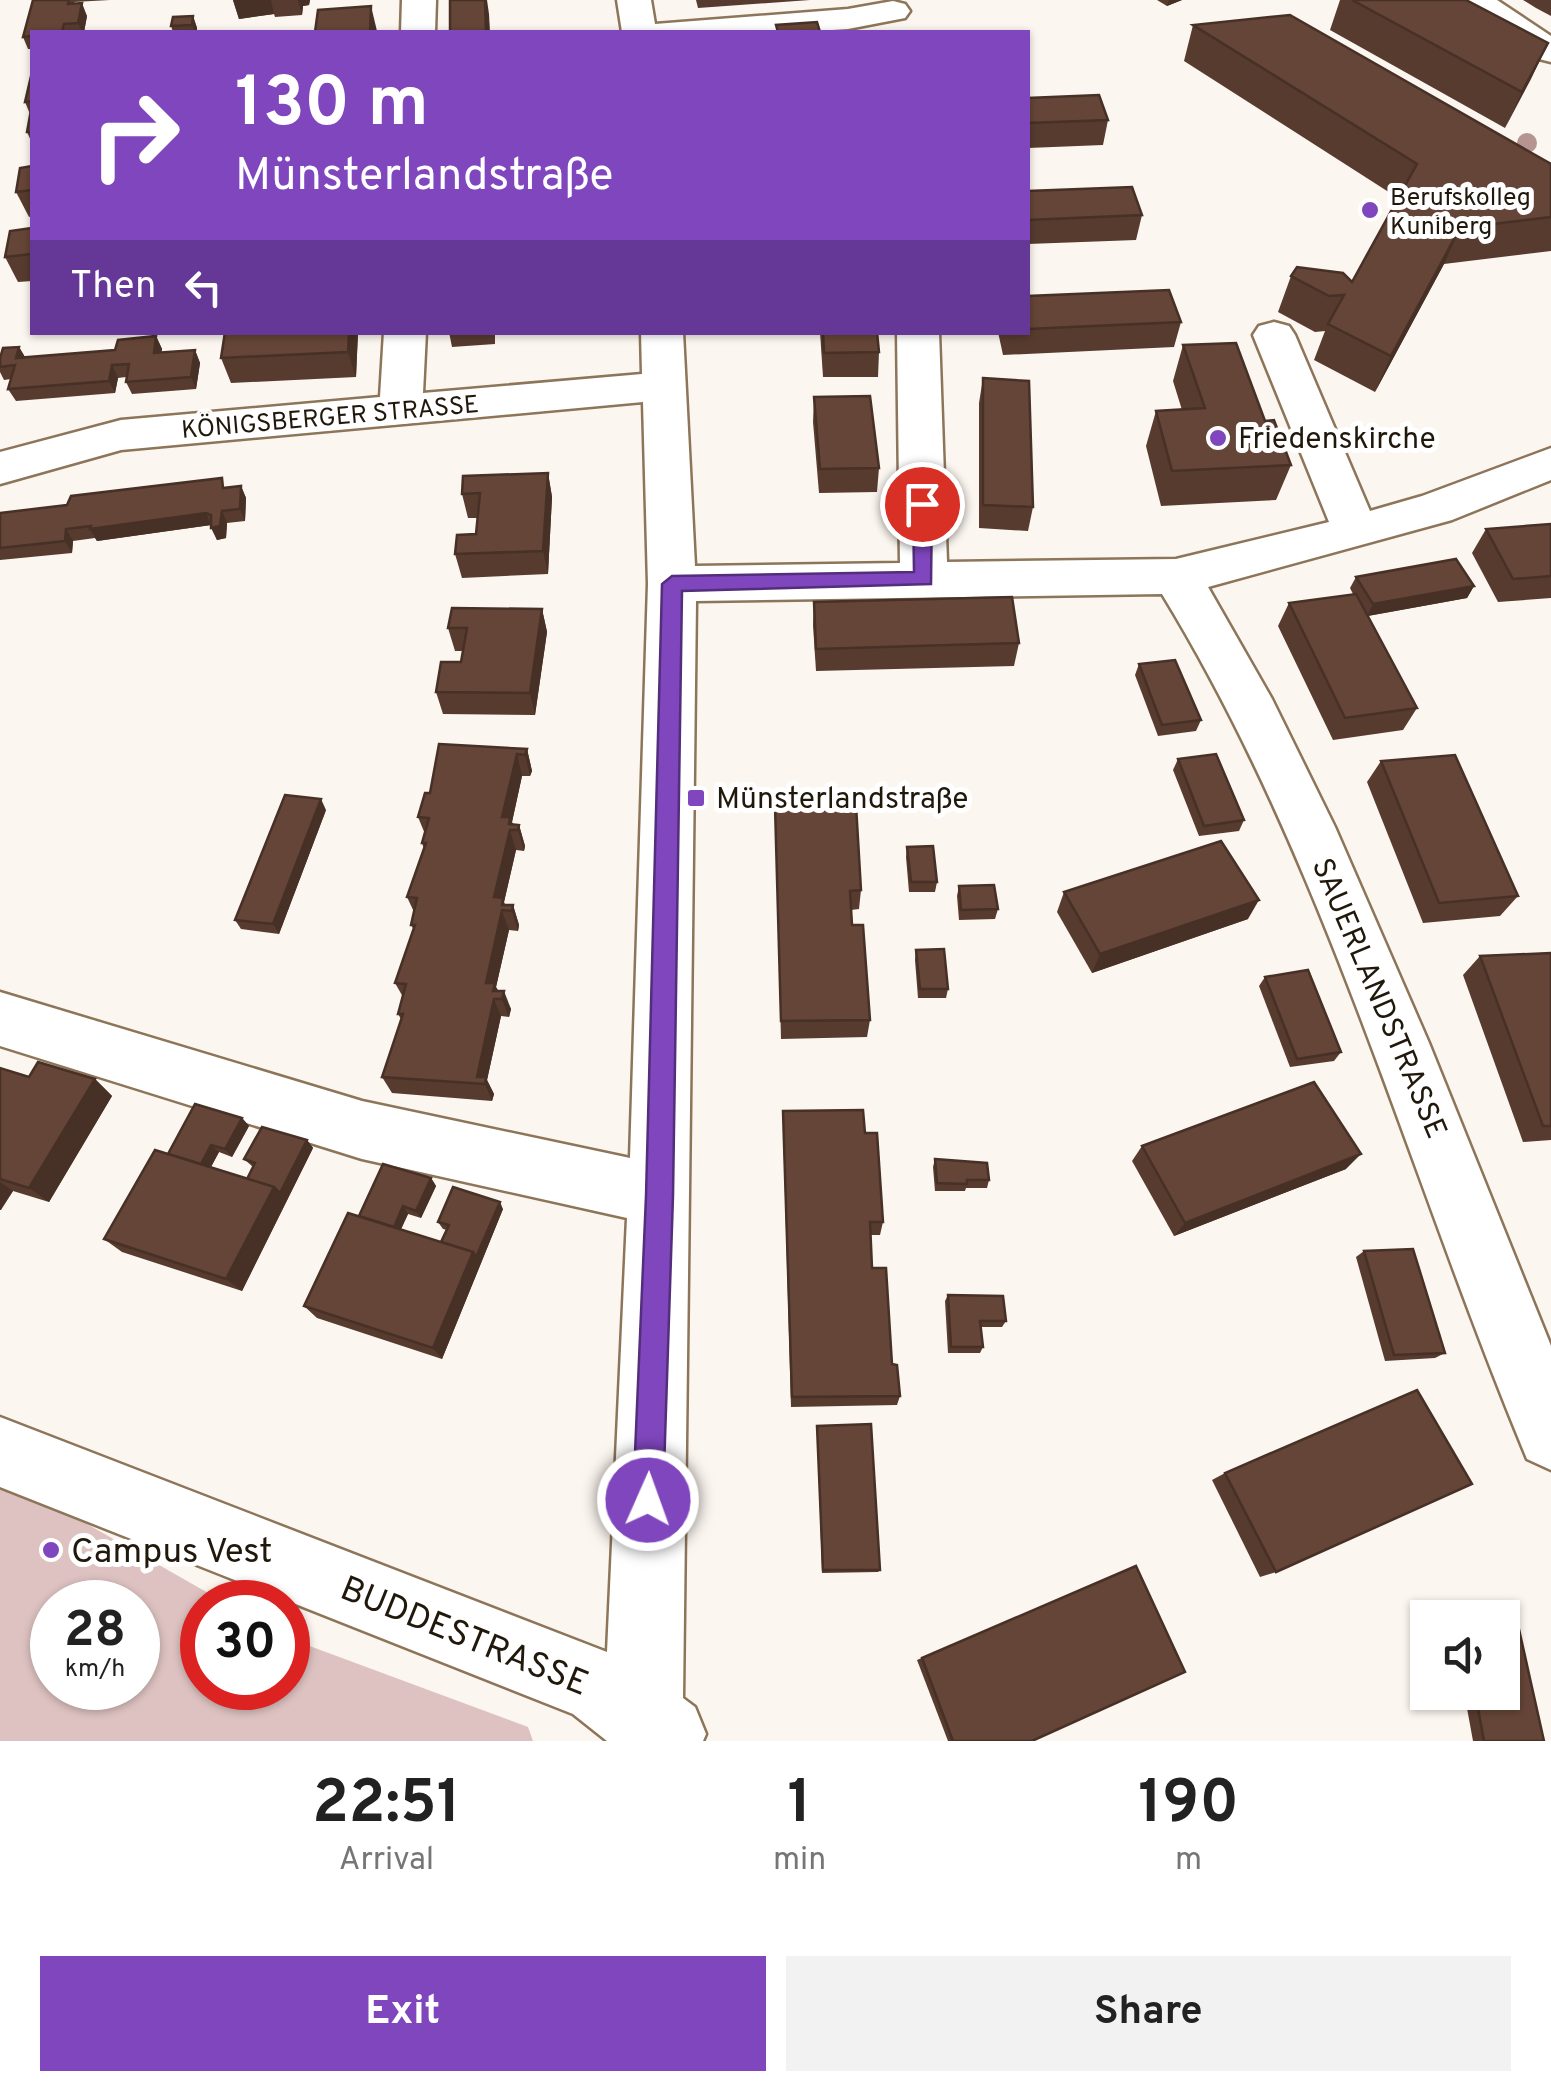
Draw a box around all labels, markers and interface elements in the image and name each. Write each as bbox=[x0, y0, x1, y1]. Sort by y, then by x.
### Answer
text: 130 m bbox=[235, 62, 429, 151]
icon: right bbox=[70, 70, 200, 200]
text: Münsterlandstraße bbox=[235, 149, 614, 206]
place label: Berufskolleg Kuniberg bbox=[1390, 183, 1531, 244]
marker: Berufskolleg Kuniberg bbox=[1359, 199, 1381, 221]
icon: left bbox=[176, 260, 231, 315]
text: Then bbox=[70, 263, 156, 312]
street label: KÖNIGSBERGER STRASSE bbox=[180, 389, 480, 448]
place label: Friedenskirche bbox=[1238, 422, 1436, 459]
marker: Friedenskirche bbox=[1207, 427, 1229, 449]
pin bbox=[880, 462, 965, 547]
icon: arrive bbox=[895, 477, 950, 532]
place label: Münsterlandstraße bbox=[716, 782, 968, 819]
marker: Münsterlandstraße bbox=[685, 787, 707, 809]
street label: SAUERLANDSTRASSE bbox=[1302, 853, 1454, 1145]
position arrow bbox=[596, 1448, 700, 1552]
place label: Campus Vest bbox=[71, 1531, 273, 1575]
marker: Campus Vest bbox=[40, 1539, 62, 1561]
street label: BUDDESTRASSE bbox=[333, 1568, 594, 1708]
speed limit sign: 30 bbox=[180, 1580, 310, 1710]
map controls bbox=[1410, 1600, 1520, 1710]
button: sound bbox=[1410, 1600, 1520, 1710]
text: 28 bbox=[64, 1601, 126, 1664]
text: km/h bbox=[65, 1654, 125, 1686]
text: 22:51 bbox=[312, 1768, 461, 1844]
text: 1 bbox=[788, 1768, 812, 1844]
text: 190 bbox=[1138, 1768, 1239, 1844]
text: Arrival bbox=[339, 1841, 434, 1881]
text: min bbox=[773, 1841, 826, 1881]
text: m bbox=[1175, 1841, 1202, 1881]
button: Exit bbox=[40, 1956, 766, 2071]
button: Share bbox=[786, 1956, 1511, 2071]

